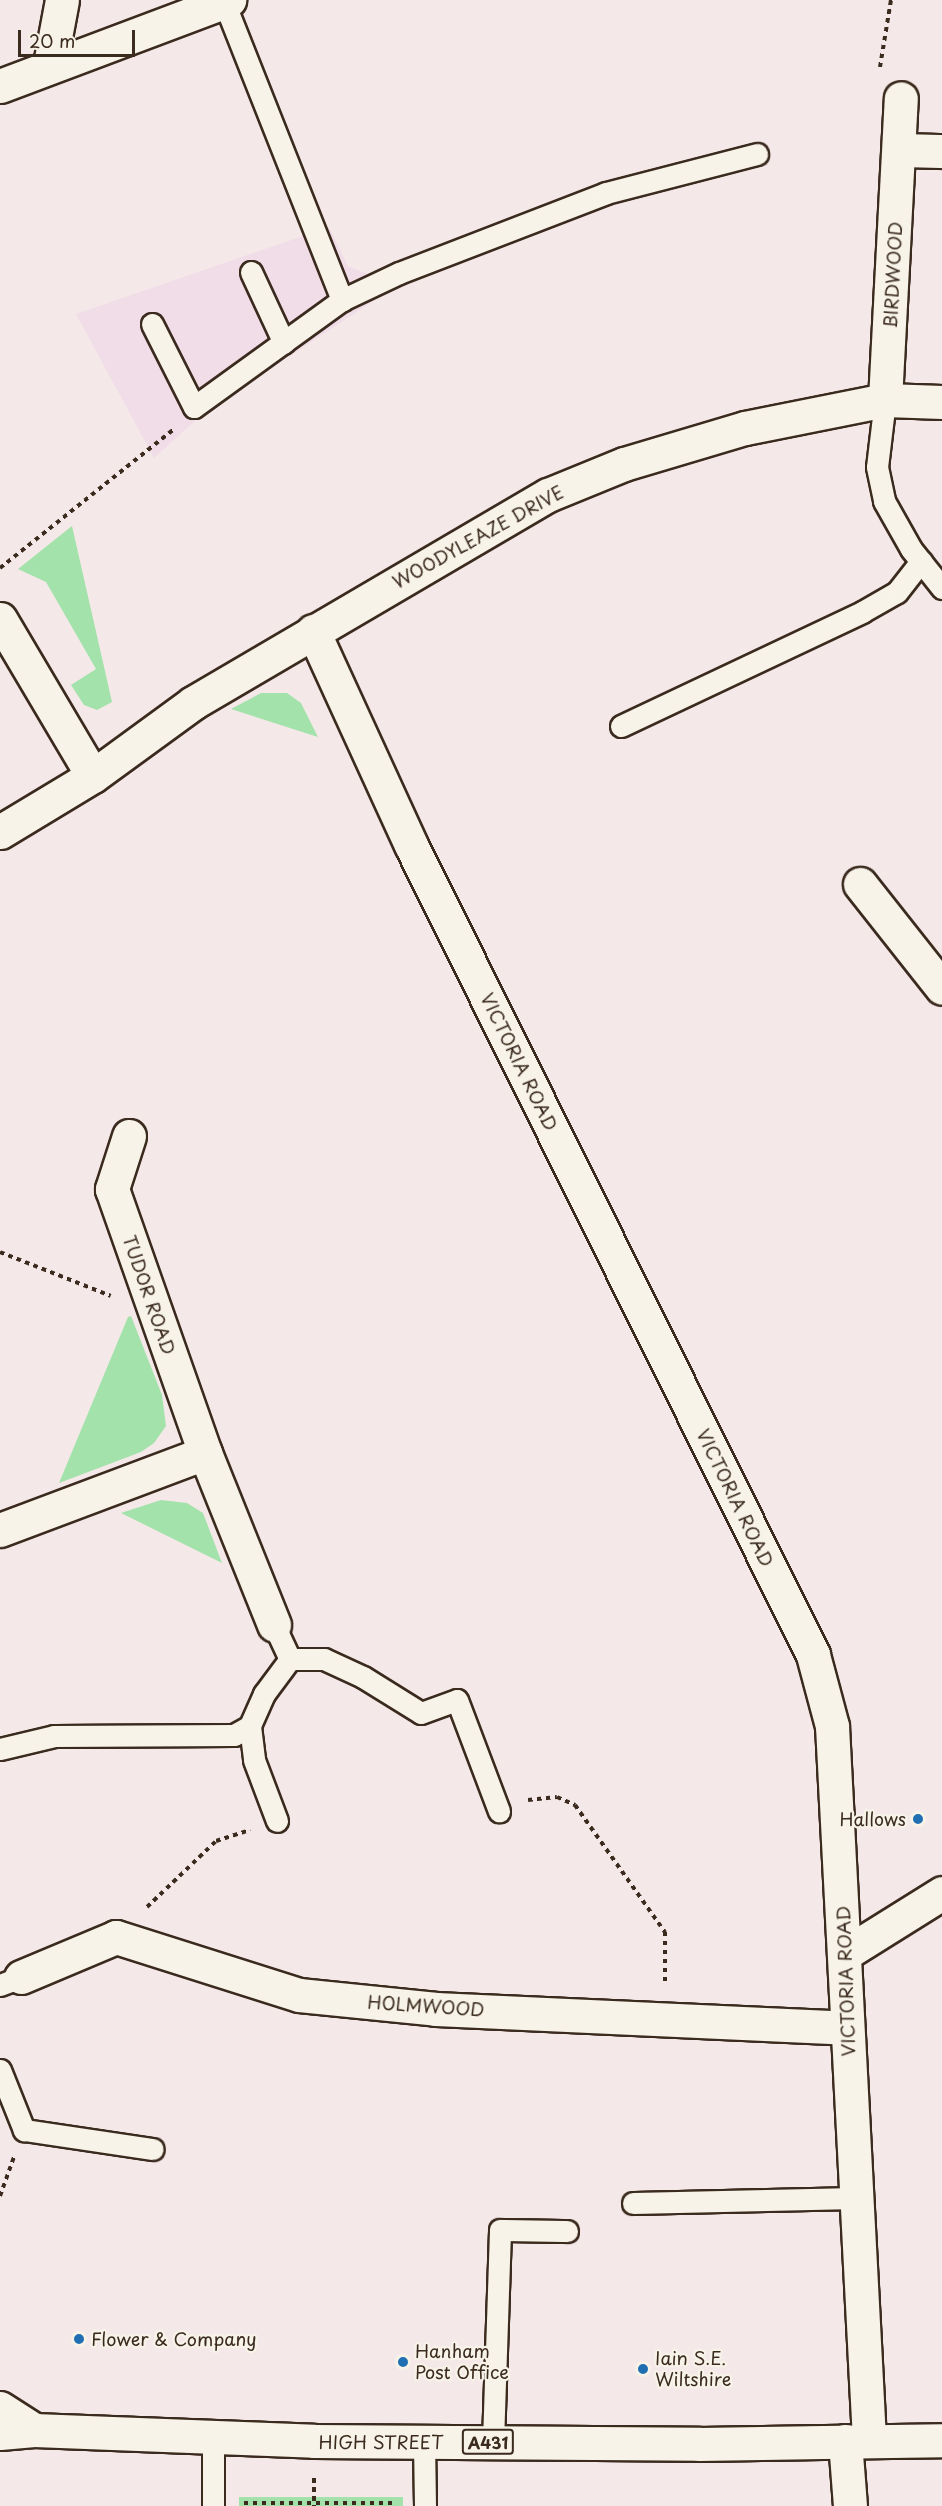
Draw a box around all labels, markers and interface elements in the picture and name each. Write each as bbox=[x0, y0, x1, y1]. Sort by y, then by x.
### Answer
scale bar bbox=[21, 18, 138, 56]
text: 20 m bbox=[29, 27, 75, 54]
street label: BIRDWOOD bbox=[879, 221, 907, 329]
street label: WOODYLEAZE DRIVE bbox=[389, 481, 567, 593]
street label: VICTORIA ROAD bbox=[476, 990, 562, 1134]
street label: TUDOR ROAD bbox=[118, 1232, 180, 1358]
street label: VICTORIA ROAD bbox=[692, 1426, 778, 1570]
place label: Hallows bbox=[840, 1808, 906, 1830]
marker: Hallows bbox=[911, 1812, 925, 1826]
street label: VICTORIA ROAD bbox=[833, 1906, 859, 2056]
street label: HOLMWOOD bbox=[367, 1991, 485, 2021]
place label: Flower & Company bbox=[91, 2328, 256, 2350]
marker: Flower & Company bbox=[72, 2332, 86, 2346]
place label: Hanham Post Office bbox=[415, 2341, 509, 2384]
place label: Iain S.E. Wiltshire bbox=[655, 2348, 731, 2390]
marker: Hanham Post Office bbox=[396, 2355, 410, 2369]
marker: Iain S.E. Wiltshire bbox=[636, 2362, 650, 2376]
road number: A431 bbox=[461, 2429, 515, 2455]
street label: HIGH STREET bbox=[318, 2431, 444, 2453]

